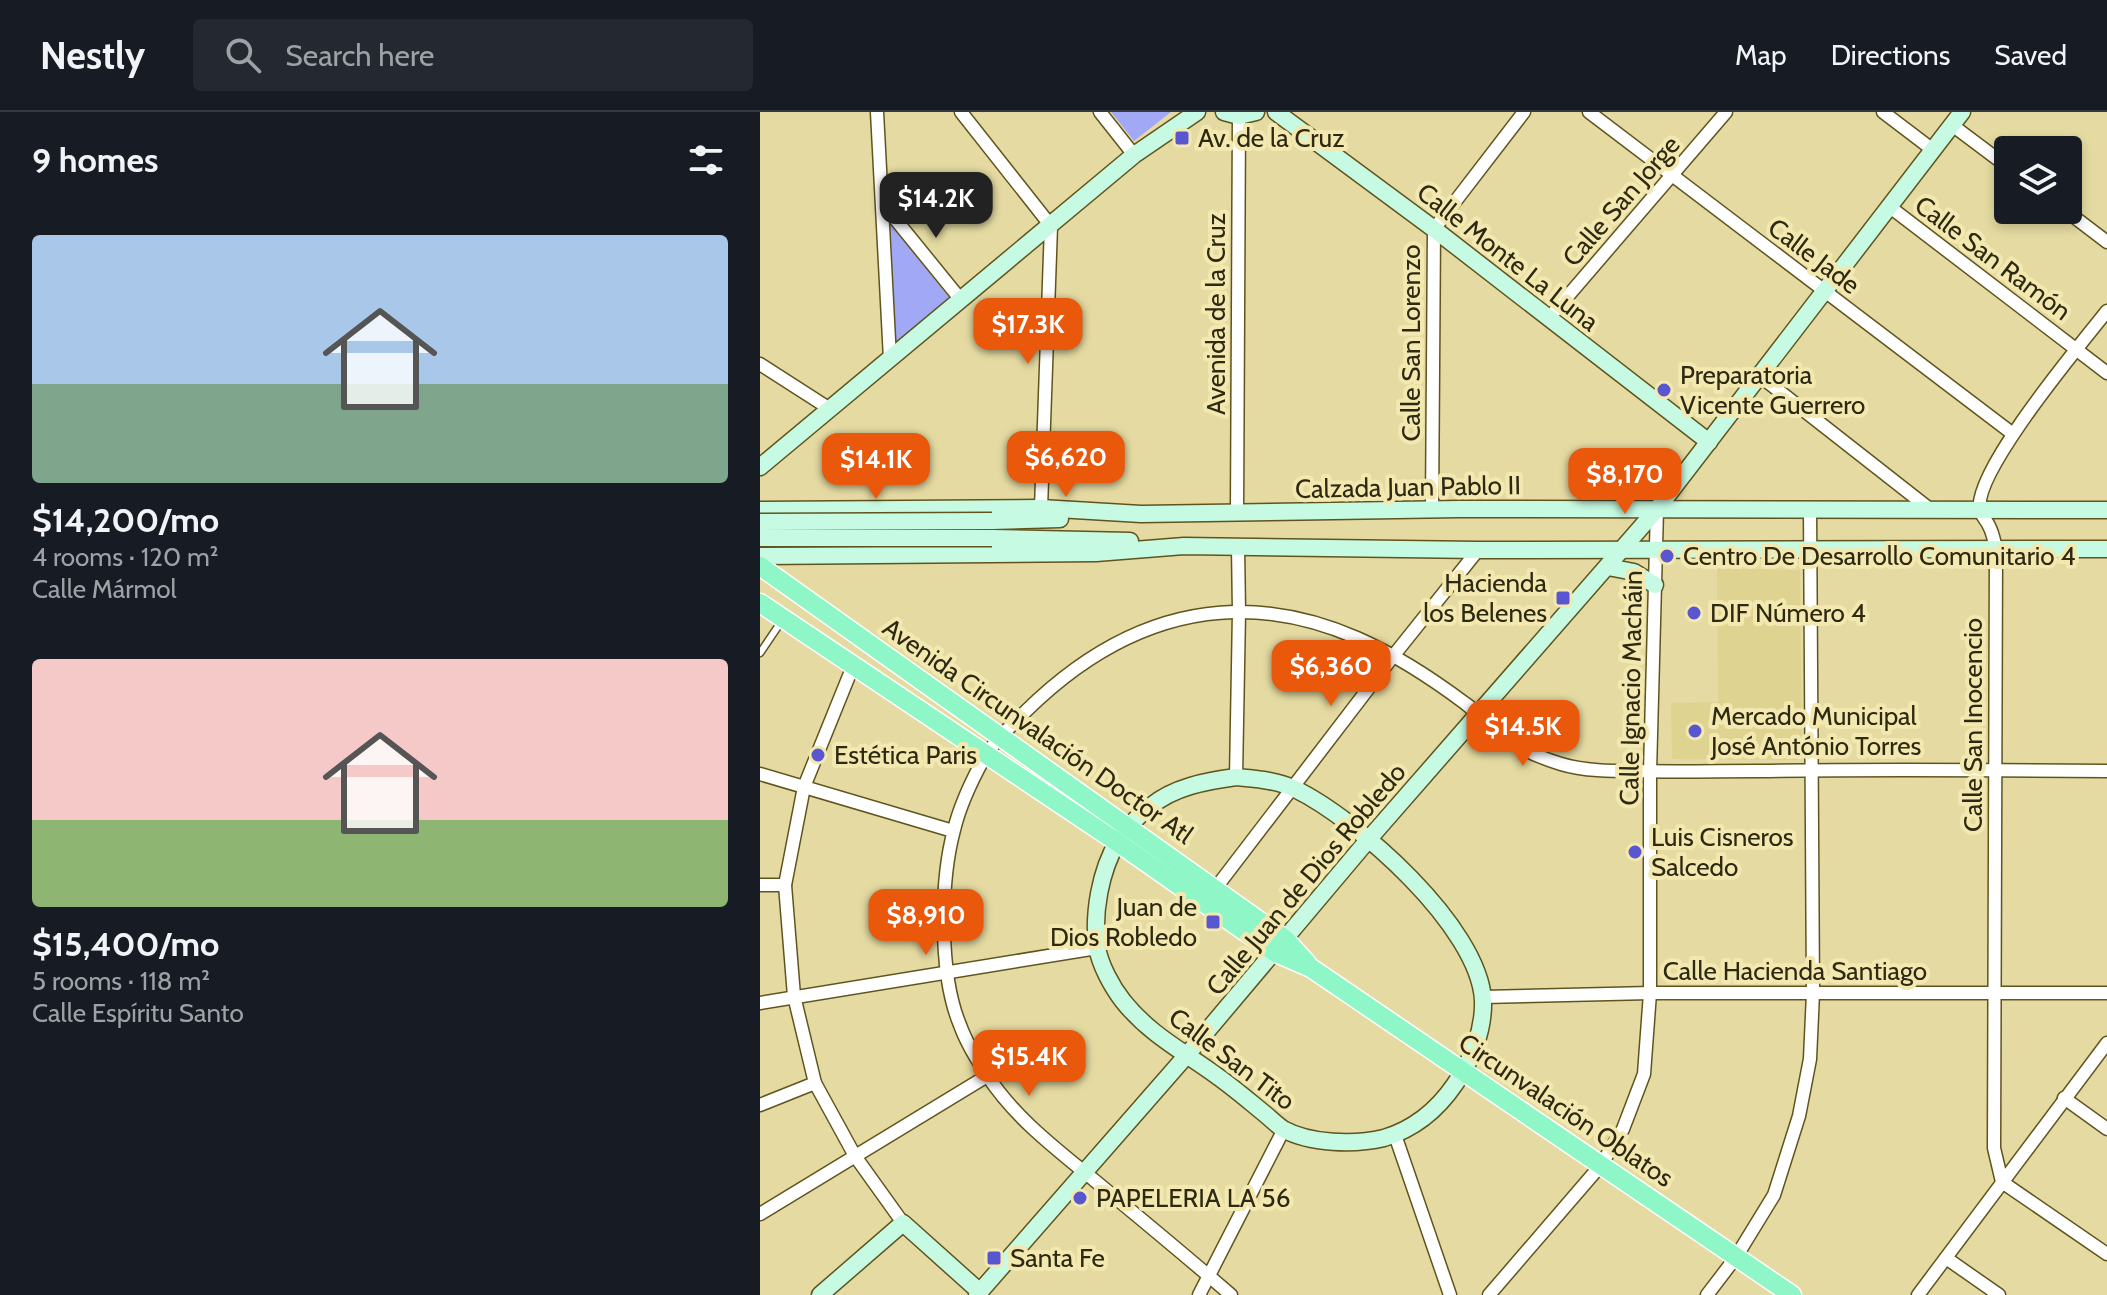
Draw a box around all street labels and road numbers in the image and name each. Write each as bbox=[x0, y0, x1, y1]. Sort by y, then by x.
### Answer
street label: Calle San Jorge bbox=[1556, 129, 1686, 273]
street label: Calle Monte La Luna bbox=[1411, 176, 1606, 338]
street label: Calle San Ramón bbox=[1908, 189, 2078, 327]
street label: Calle Jade bbox=[1762, 211, 1866, 301]
street label: Avenida de la Cruz bbox=[1200, 213, 1232, 415]
street label: Calle San Lorenzo bbox=[1395, 245, 1427, 441]
street label: Calzada Juan Pablo II bbox=[1295, 469, 1521, 505]
street label: Calle Ignacio Macháin bbox=[1613, 570, 1649, 806]
street label: Avenida Circunvalación Doctor Atl bbox=[877, 611, 1199, 851]
street label: Calle San Inocencio bbox=[1957, 618, 1989, 832]
street label: Calle Juan de Dios Robledo bbox=[1199, 756, 1413, 1002]
street label: Calle Hacienda Santiago bbox=[1663, 955, 1927, 987]
street label: Calle San Tito bbox=[1162, 1001, 1302, 1117]
street label: Circunvalación Oblatos bbox=[1453, 1026, 1680, 1194]

